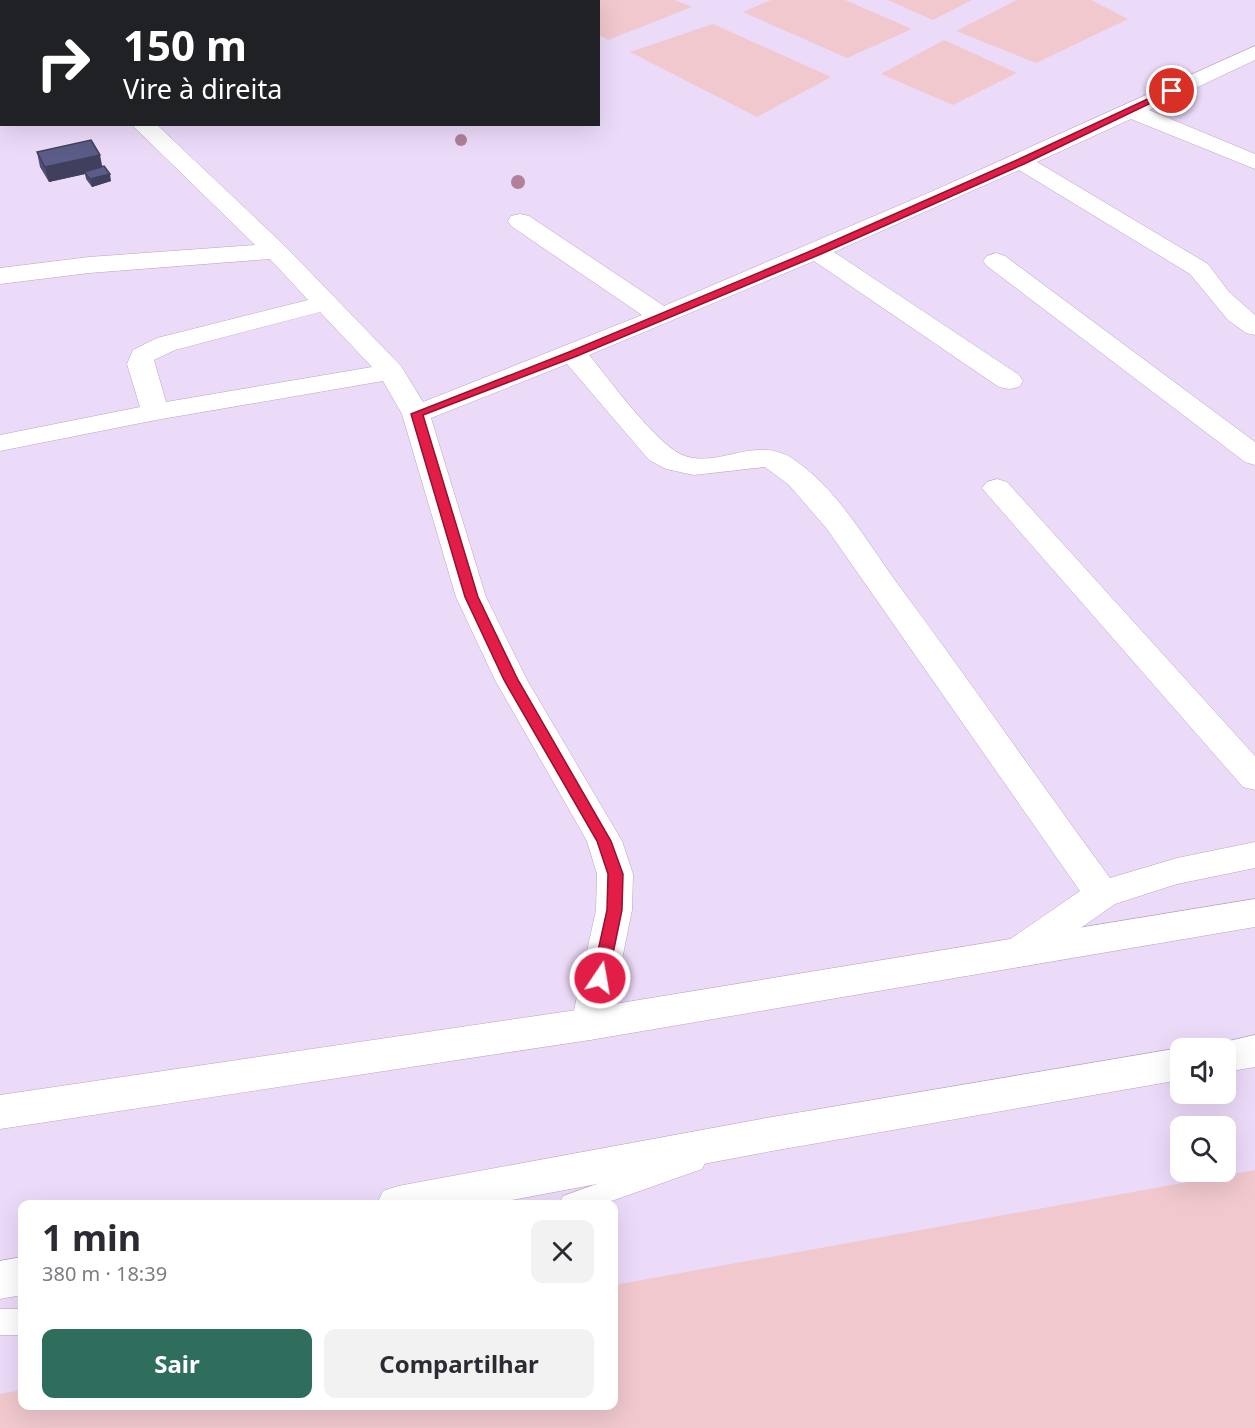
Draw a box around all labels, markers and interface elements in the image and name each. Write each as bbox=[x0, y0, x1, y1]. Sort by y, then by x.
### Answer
text: 150 m bbox=[123, 16, 247, 73]
icon: right bbox=[24, 24, 102, 102]
pin bbox=[1146, 65, 1197, 116]
text: Vire à direita bbox=[123, 70, 282, 107]
icon: arrive bbox=[1155, 74, 1188, 107]
position arrow bbox=[568, 946, 632, 1010]
map controls bbox=[1170, 1038, 1236, 1182]
button: sound bbox=[1170, 1038, 1236, 1104]
button: search bbox=[1170, 1116, 1236, 1182]
text: 1 min bbox=[42, 1213, 141, 1262]
button: close bbox=[531, 1220, 594, 1283]
text: 380 m · 18:39 bbox=[42, 1260, 167, 1287]
button: Sair bbox=[42, 1329, 312, 1398]
button: Compartilhar bbox=[324, 1329, 594, 1398]

